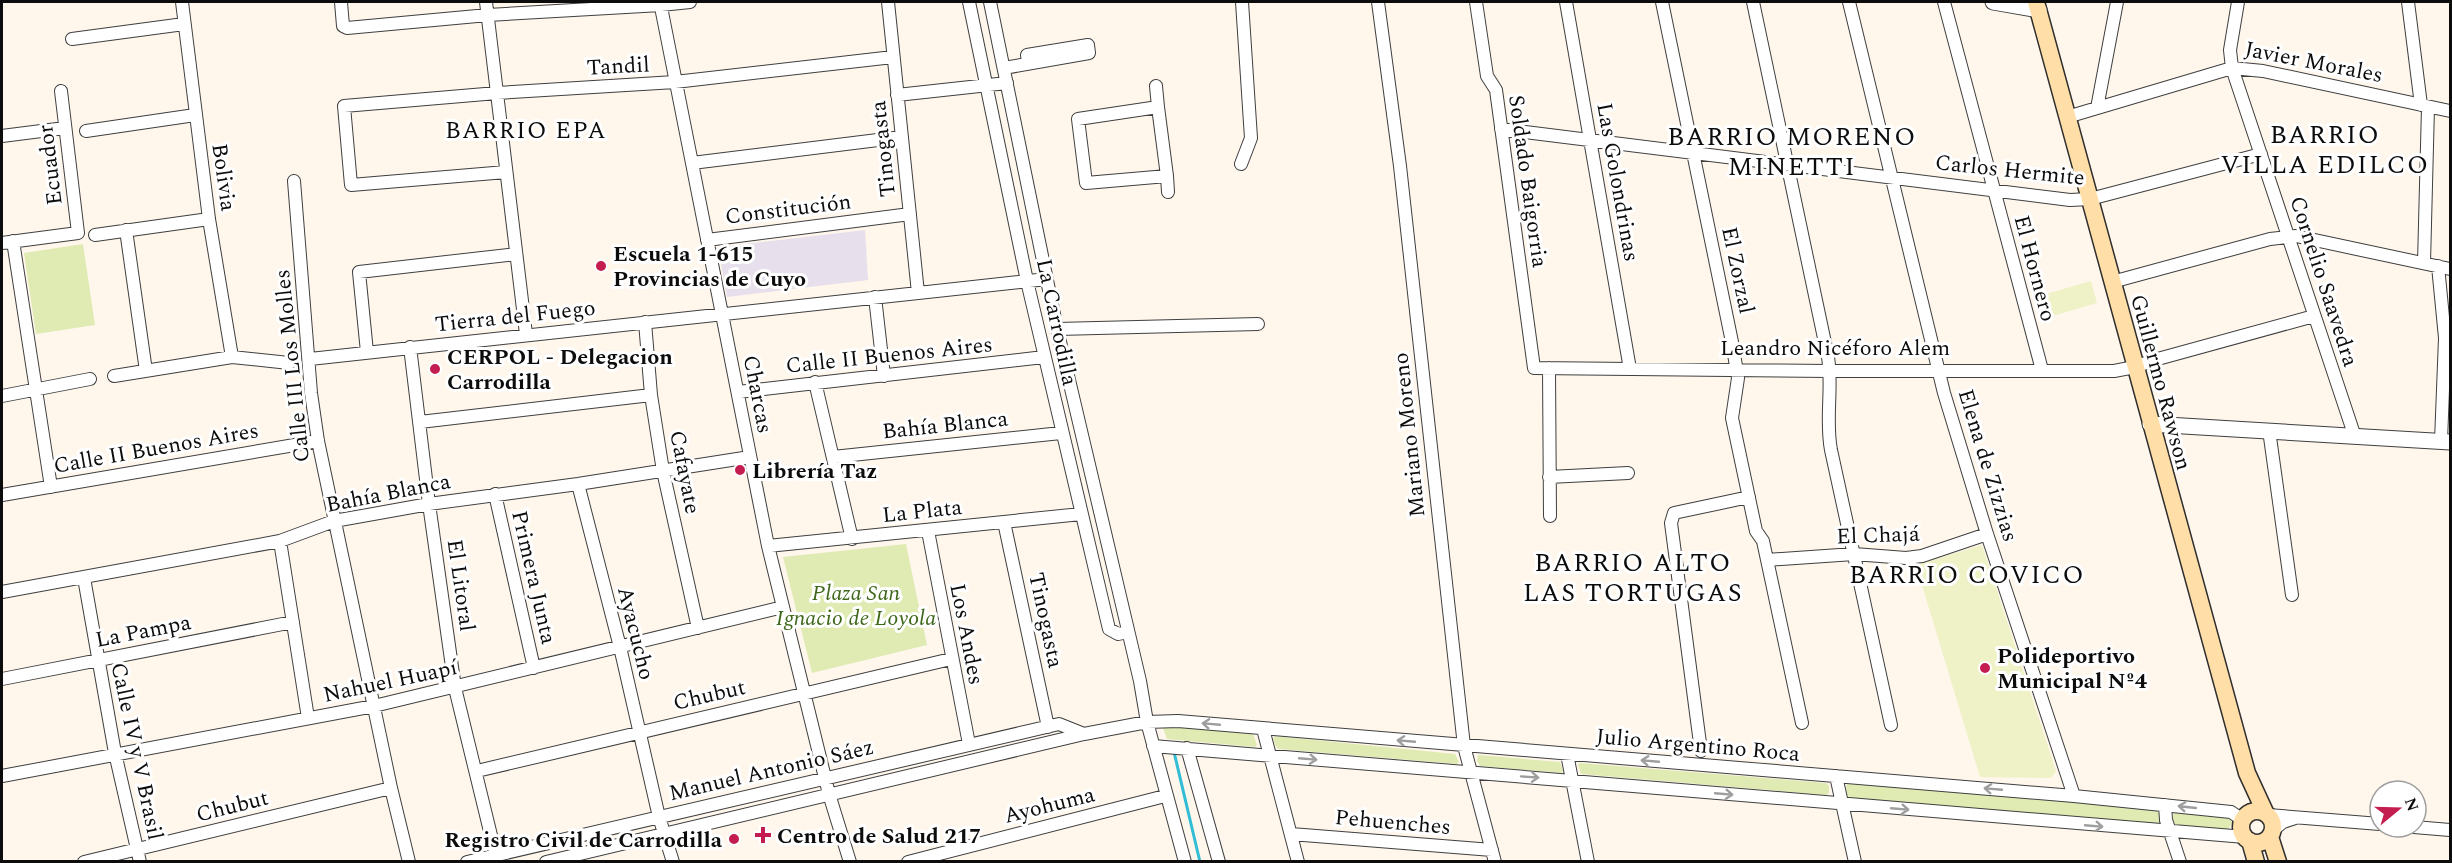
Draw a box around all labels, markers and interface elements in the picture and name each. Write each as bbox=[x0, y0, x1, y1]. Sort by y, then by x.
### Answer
street label: Javier Morales bbox=[2242, 33, 2386, 92]
street label: Tandil bbox=[586, 48, 650, 85]
street label: Soldado Baigorria bbox=[1499, 93, 1556, 270]
street label: Tinogasta bbox=[862, 99, 905, 199]
street label: Las Golondrinas bbox=[1587, 100, 1648, 264]
district label: BARRIO EPA bbox=[445, 113, 607, 149]
district label: BARRIO VILLA EDILCO bbox=[2221, 115, 2430, 185]
district label: BARRIO MORENO MINETTI bbox=[1667, 117, 1917, 187]
street label: Ecuador bbox=[29, 122, 72, 207]
street label: Bolivia bbox=[202, 141, 245, 213]
street label: Carlos Hermite bbox=[1933, 146, 2086, 195]
street label: Constitución bbox=[723, 185, 853, 234]
street label: Cornelio Saavedra bbox=[2280, 192, 2367, 371]
street label: El Hornero bbox=[2005, 212, 2065, 325]
street label: El Zorzal bbox=[1712, 224, 1763, 317]
place label: Escuela 1-615 Provincias de Cuyo bbox=[613, 238, 806, 296]
street label: La Carrodilla bbox=[1027, 256, 1086, 389]
marker: Escuela 1-615 Provincias de Cuyo bbox=[594, 259, 608, 273]
street label: Calle III Los Molles bbox=[266, 268, 319, 464]
street label: Guillermo Rawson bbox=[2121, 291, 2200, 474]
street label: Tierra del Fuego bbox=[433, 292, 597, 341]
street label: Calle II Buenos Aires bbox=[784, 328, 994, 383]
street label: Leandro Nicéforo Alem bbox=[1720, 332, 1950, 365]
place label: CERPOL - Delegacion Carrodilla bbox=[447, 341, 673, 399]
street label: Mariano Moreno bbox=[1384, 351, 1435, 519]
street label: Charcas bbox=[734, 352, 781, 436]
marker: CERPOL - Delegacion Carrodilla bbox=[428, 362, 442, 376]
street label: Elena de Zizzias bbox=[1949, 385, 2026, 546]
street label: Bahía Blanca bbox=[881, 402, 1010, 449]
street label: Calle II Buenos Aires bbox=[51, 414, 261, 483]
street label: Cafayate bbox=[660, 428, 709, 517]
place label: Librería Taz bbox=[752, 455, 877, 488]
marker: Librería Taz bbox=[733, 463, 747, 477]
street label: Bahía Blanca bbox=[323, 465, 454, 522]
street label: La Plata bbox=[881, 491, 964, 532]
street label: Primera Junta bbox=[502, 507, 565, 648]
street label: El Chajá bbox=[1836, 518, 1921, 553]
street label: El Litoral bbox=[438, 537, 483, 633]
district label: BARRIO ALTO LAS TORTUGAS bbox=[1523, 543, 1743, 613]
district label: BARRIO COVICO bbox=[1849, 555, 2085, 595]
street label: Tinogasta bbox=[1019, 570, 1072, 671]
park label: Plaza San Ignacio de Loyola bbox=[776, 577, 936, 635]
street label: Los Andes bbox=[941, 581, 993, 688]
street label: Ayacucho bbox=[608, 583, 663, 683]
street label: La Pampa bbox=[93, 606, 194, 657]
place label: Polideportivo Municipal Nº4 bbox=[1997, 640, 2148, 698]
street label: Nahuel Huapí bbox=[320, 651, 461, 712]
street label: Calle IV y V Brasil bbox=[102, 659, 171, 843]
marker: Polideportivo Municipal Nº4 bbox=[1978, 661, 1992, 675]
street label: Chubut bbox=[670, 671, 749, 720]
one-way arrow bbox=[1202, 718, 1222, 729]
street label: Julio Argentino Roca bbox=[1595, 720, 1801, 771]
street label: Manuel Antonio Sáez bbox=[665, 731, 877, 810]
one-way arrow bbox=[1396, 735, 1416, 746]
one-way arrow bbox=[1298, 754, 1318, 765]
one-way arrow bbox=[1640, 755, 1660, 766]
one-way arrow bbox=[1519, 772, 1539, 783]
street label: Ayohuma bbox=[1000, 778, 1099, 833]
north arrow bbox=[2368, 779, 2428, 839]
street label: Chubut bbox=[193, 781, 272, 831]
one-way arrow bbox=[1984, 783, 2004, 794]
one-way arrow bbox=[1714, 789, 1734, 800]
text: N bbox=[2398, 794, 2425, 815]
street label: Pehuenches bbox=[1333, 801, 1452, 844]
one-way arrow bbox=[2178, 801, 2198, 812]
one-way arrow bbox=[1890, 804, 1909, 815]
place label: Centro de Salud 217 bbox=[777, 820, 981, 853]
one-way arrow bbox=[2084, 821, 2104, 832]
place label: Registro Civil de Carrodilla bbox=[444, 824, 723, 857]
marker: Centro de Salud 217 bbox=[754, 826, 772, 844]
marker: Registro Civil de Carrodilla bbox=[727, 832, 741, 846]

